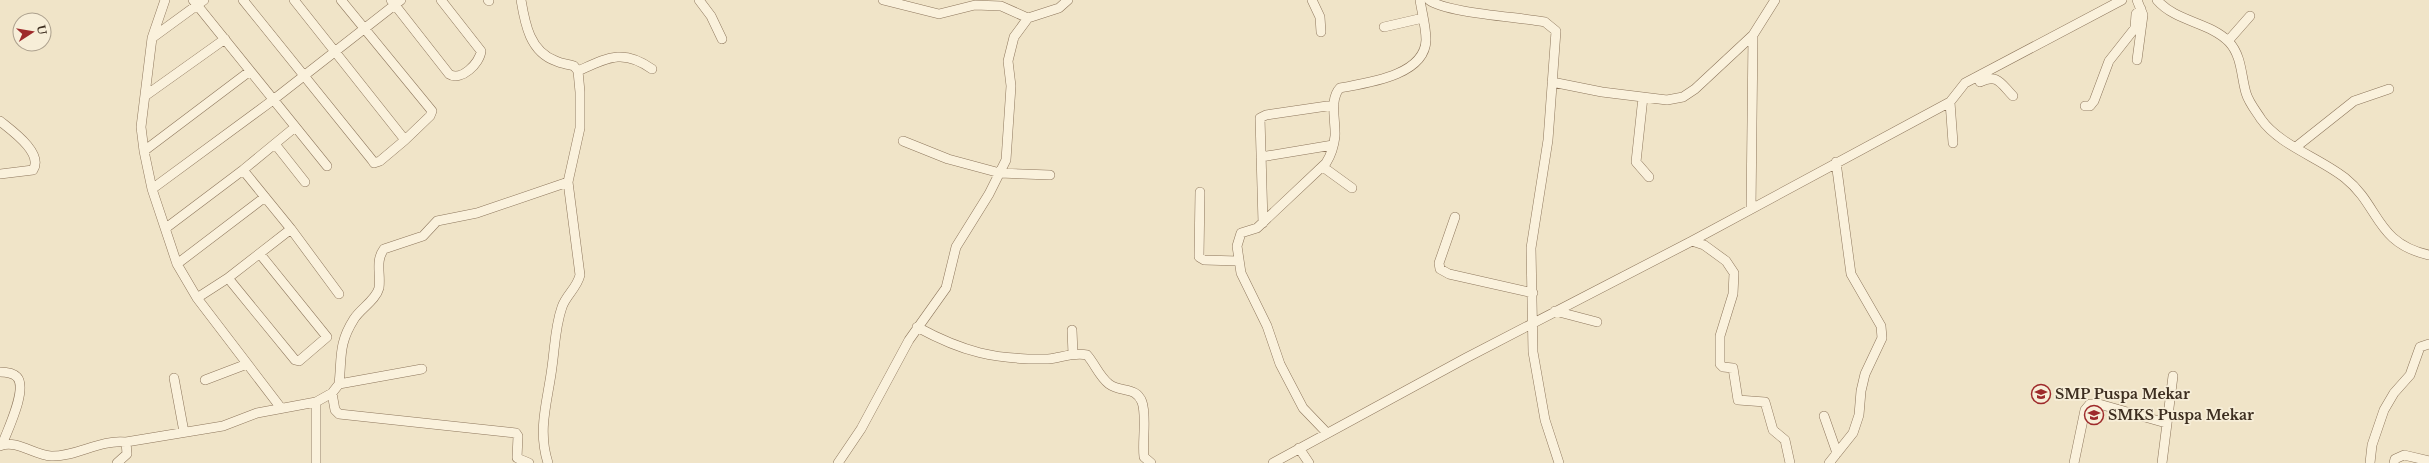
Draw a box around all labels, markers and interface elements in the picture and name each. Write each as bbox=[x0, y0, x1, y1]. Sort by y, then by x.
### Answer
north arrow bbox=[12, 12, 52, 52]
text: U bbox=[34, 24, 50, 36]
school or university icon: SMP Puspa Mekar bbox=[2030, 383, 2052, 405]
place label: SMP Puspa Mekar bbox=[2055, 385, 2190, 403]
school or university icon: SMKS Puspa Mekar bbox=[2083, 404, 2105, 426]
place label: SMKS Puspa Mekar bbox=[2108, 406, 2254, 424]

